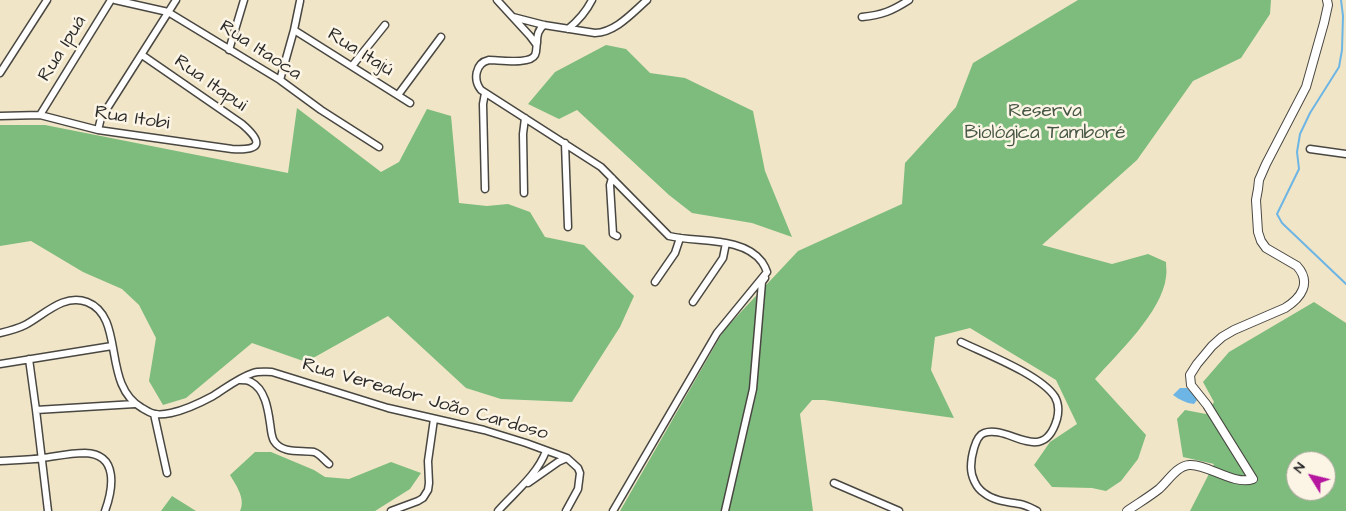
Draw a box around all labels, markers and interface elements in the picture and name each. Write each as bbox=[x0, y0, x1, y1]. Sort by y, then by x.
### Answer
street label: Rua Ipuá bbox=[34, 12, 92, 86]
street label: Rua Itaoca bbox=[215, 16, 305, 86]
street label: Rua Itajú bbox=[323, 24, 397, 82]
street label: Rua Itapui bbox=[169, 51, 251, 117]
park label: Reserva Biológica Tamboré bbox=[964, 101, 1126, 145]
street label: Rua Itobi bbox=[93, 102, 171, 136]
street label: Rua Vereador João Cardoso bbox=[300, 354, 550, 446]
north arrow bbox=[1286, 451, 1336, 501]
text: N bbox=[1289, 458, 1310, 477]

